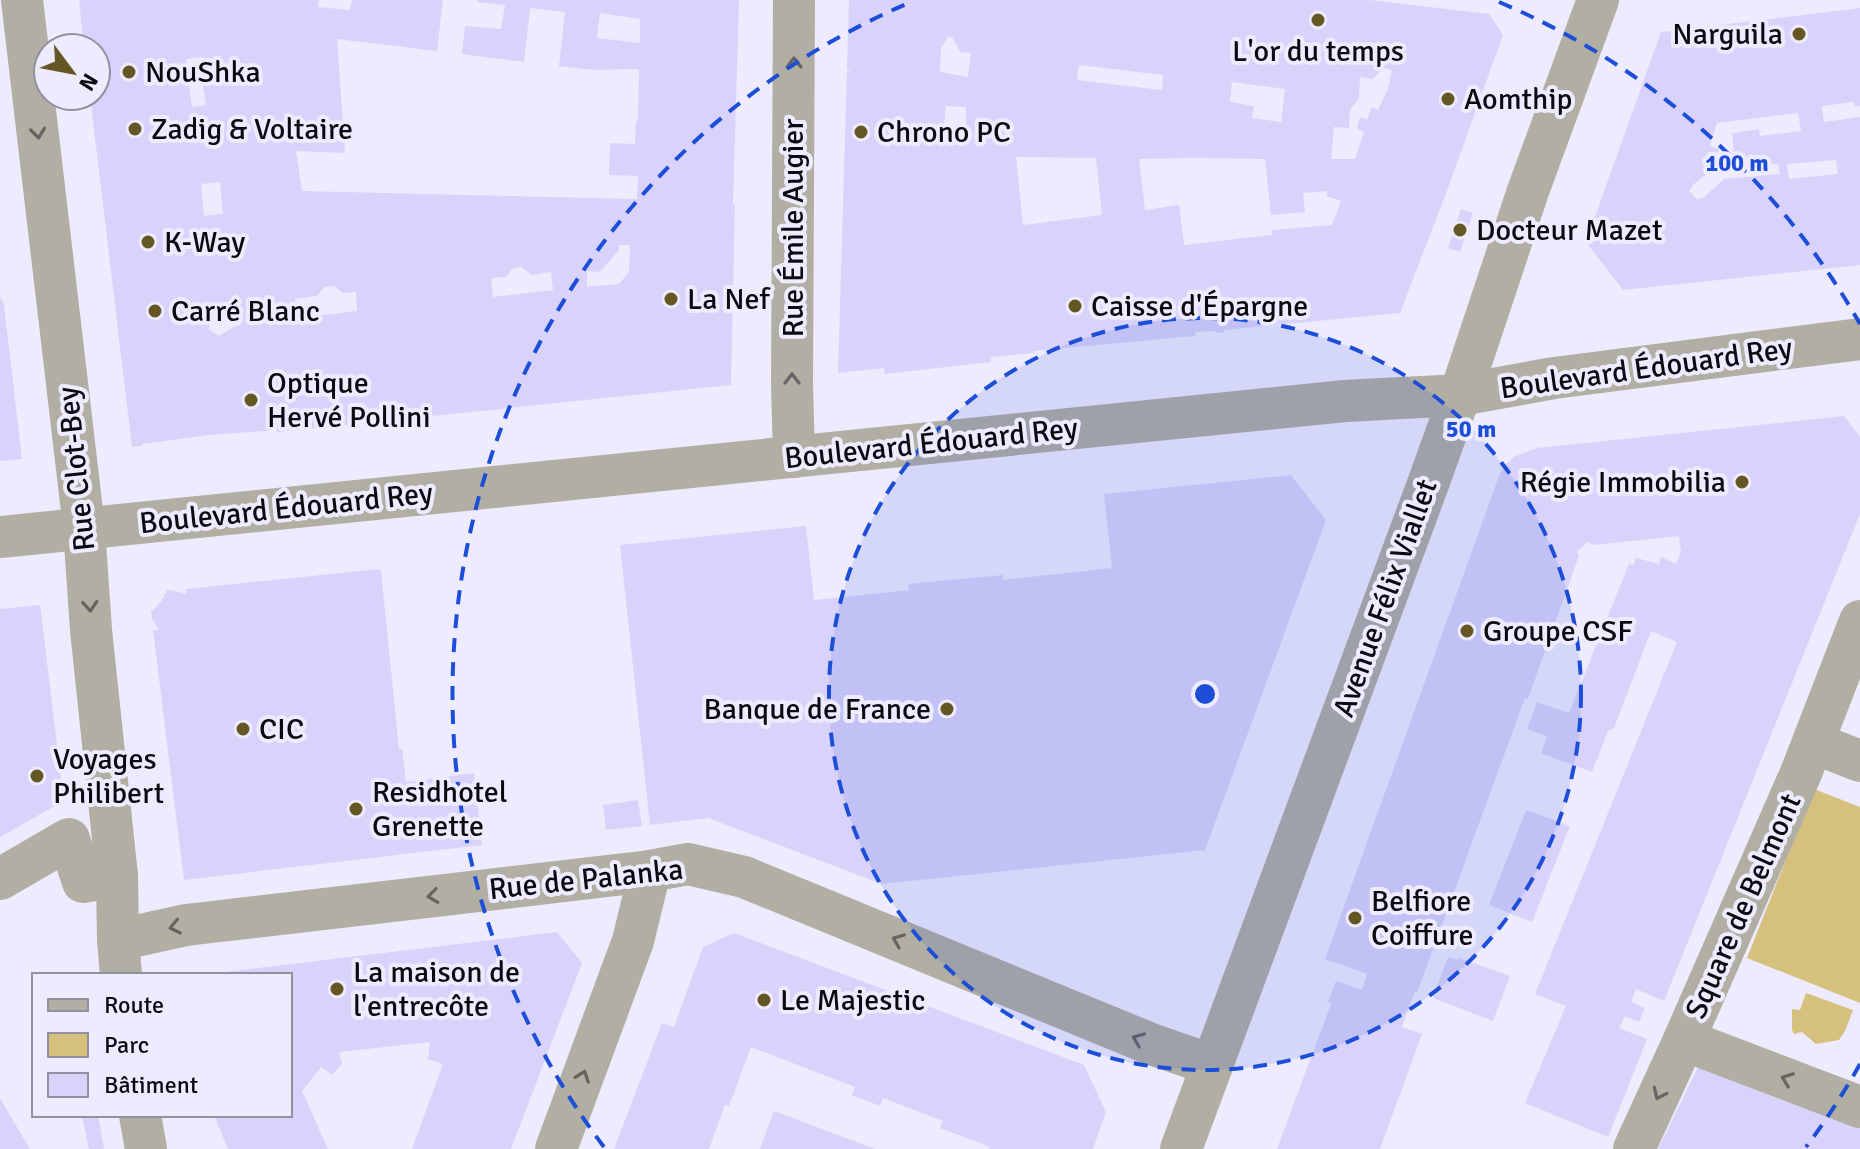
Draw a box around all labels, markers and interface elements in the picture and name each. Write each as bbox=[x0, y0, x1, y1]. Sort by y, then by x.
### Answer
marker: L'or du temps bbox=[1309, 11, 1327, 29]
place label: Narguila bbox=[1672, 16, 1783, 53]
marker: Narguila bbox=[1790, 25, 1808, 43]
north arrow bbox=[32, 32, 112, 112]
place label: L'or du temps bbox=[1232, 33, 1404, 70]
place label: NouShka bbox=[145, 54, 261, 91]
one-way arrow bbox=[785, 56, 803, 69]
marker: NouShka bbox=[120, 63, 138, 81]
text: N bbox=[73, 69, 104, 96]
place label: Aomthip bbox=[1464, 81, 1572, 118]
marker: Aomthip bbox=[1439, 90, 1457, 108]
place label: Zadig & Voltaire bbox=[151, 111, 353, 148]
place label: Chrono PC bbox=[877, 114, 1011, 151]
street label: Rue Émile Augier bbox=[775, 119, 812, 337]
marker: Zadig & Voltaire bbox=[126, 120, 144, 138]
marker: Chrono PC bbox=[852, 123, 870, 141]
one-way arrow bbox=[29, 127, 46, 140]
text: 100 m bbox=[1705, 148, 1769, 178]
place label: Docteur Mazet bbox=[1476, 212, 1662, 249]
marker: Docteur Mazet bbox=[1451, 221, 1469, 239]
place label: K-Way bbox=[164, 224, 245, 261]
marker: K-Way bbox=[139, 233, 157, 251]
place label: La Nef bbox=[687, 281, 772, 318]
place label: Caisse d'Épargne bbox=[1091, 288, 1308, 325]
marker: La Nef bbox=[662, 290, 680, 308]
place label: Carré Blanc bbox=[171, 293, 320, 330]
marker: Caisse d'Épargne bbox=[1066, 297, 1084, 315]
marker: Carré Blanc bbox=[146, 302, 164, 320]
street label: Boulevard Édouard Rey bbox=[1498, 330, 1795, 407]
place label: Optique Hervé Pollini bbox=[267, 365, 431, 436]
one-way arrow bbox=[783, 372, 801, 385]
street label: Rue Clot-Bey bbox=[49, 385, 104, 553]
marker: Optique Hervé Pollini bbox=[242, 391, 260, 409]
street label: Boulevard Édouard Rey bbox=[783, 410, 1080, 477]
text: 50 m bbox=[1446, 414, 1496, 444]
place label: Régie Immobilia bbox=[1520, 464, 1726, 501]
marker: Régie Immobilia bbox=[1733, 473, 1751, 491]
street label: Avenue Félix Viallet bbox=[1325, 474, 1446, 722]
street label: Boulevard Édouard Rey bbox=[138, 475, 435, 542]
one-way arrow bbox=[81, 600, 98, 613]
place label: Groupe CSF bbox=[1483, 613, 1633, 650]
marker: Groupe CSF bbox=[1458, 622, 1476, 640]
centre of rings bbox=[1191, 680, 1219, 708]
place label: Banque de France bbox=[704, 691, 931, 728]
marker: Banque de France bbox=[938, 700, 956, 718]
place label: CIC bbox=[259, 711, 304, 748]
marker: CIC bbox=[234, 720, 252, 738]
place label: Voyages Philibert bbox=[53, 741, 164, 812]
marker: Voyages Philibert bbox=[28, 767, 46, 785]
place label: Residhotel Grenette bbox=[372, 774, 508, 845]
street label: Square de Belmont bbox=[1677, 788, 1810, 1024]
marker: Residhotel Grenette bbox=[347, 800, 365, 818]
street label: Rue de Palanka bbox=[487, 851, 685, 908]
place label: Belfiore Coiffure bbox=[1371, 883, 1474, 954]
one-way arrow bbox=[426, 887, 439, 904]
marker: Belfiore Coiffure bbox=[1346, 909, 1364, 927]
one-way arrow bbox=[169, 918, 183, 935]
one-way arrow bbox=[891, 933, 905, 950]
place label: La maison de l'entrecôte bbox=[353, 954, 520, 1025]
legend bbox=[32, 973, 292, 1117]
marker: La maison de l'entrecôte bbox=[328, 980, 346, 998]
place label: Le Majestic bbox=[780, 982, 925, 1019]
text: Route bbox=[104, 990, 164, 1020]
marker: Le Majestic bbox=[755, 991, 773, 1009]
text: Parc bbox=[104, 1030, 149, 1060]
one-way arrow bbox=[1132, 1032, 1146, 1049]
text: Bâtiment bbox=[104, 1070, 198, 1100]
one-way arrow bbox=[573, 1070, 590, 1084]
one-way arrow bbox=[1781, 1072, 1795, 1089]
one-way arrow bbox=[1653, 1086, 1669, 1101]

